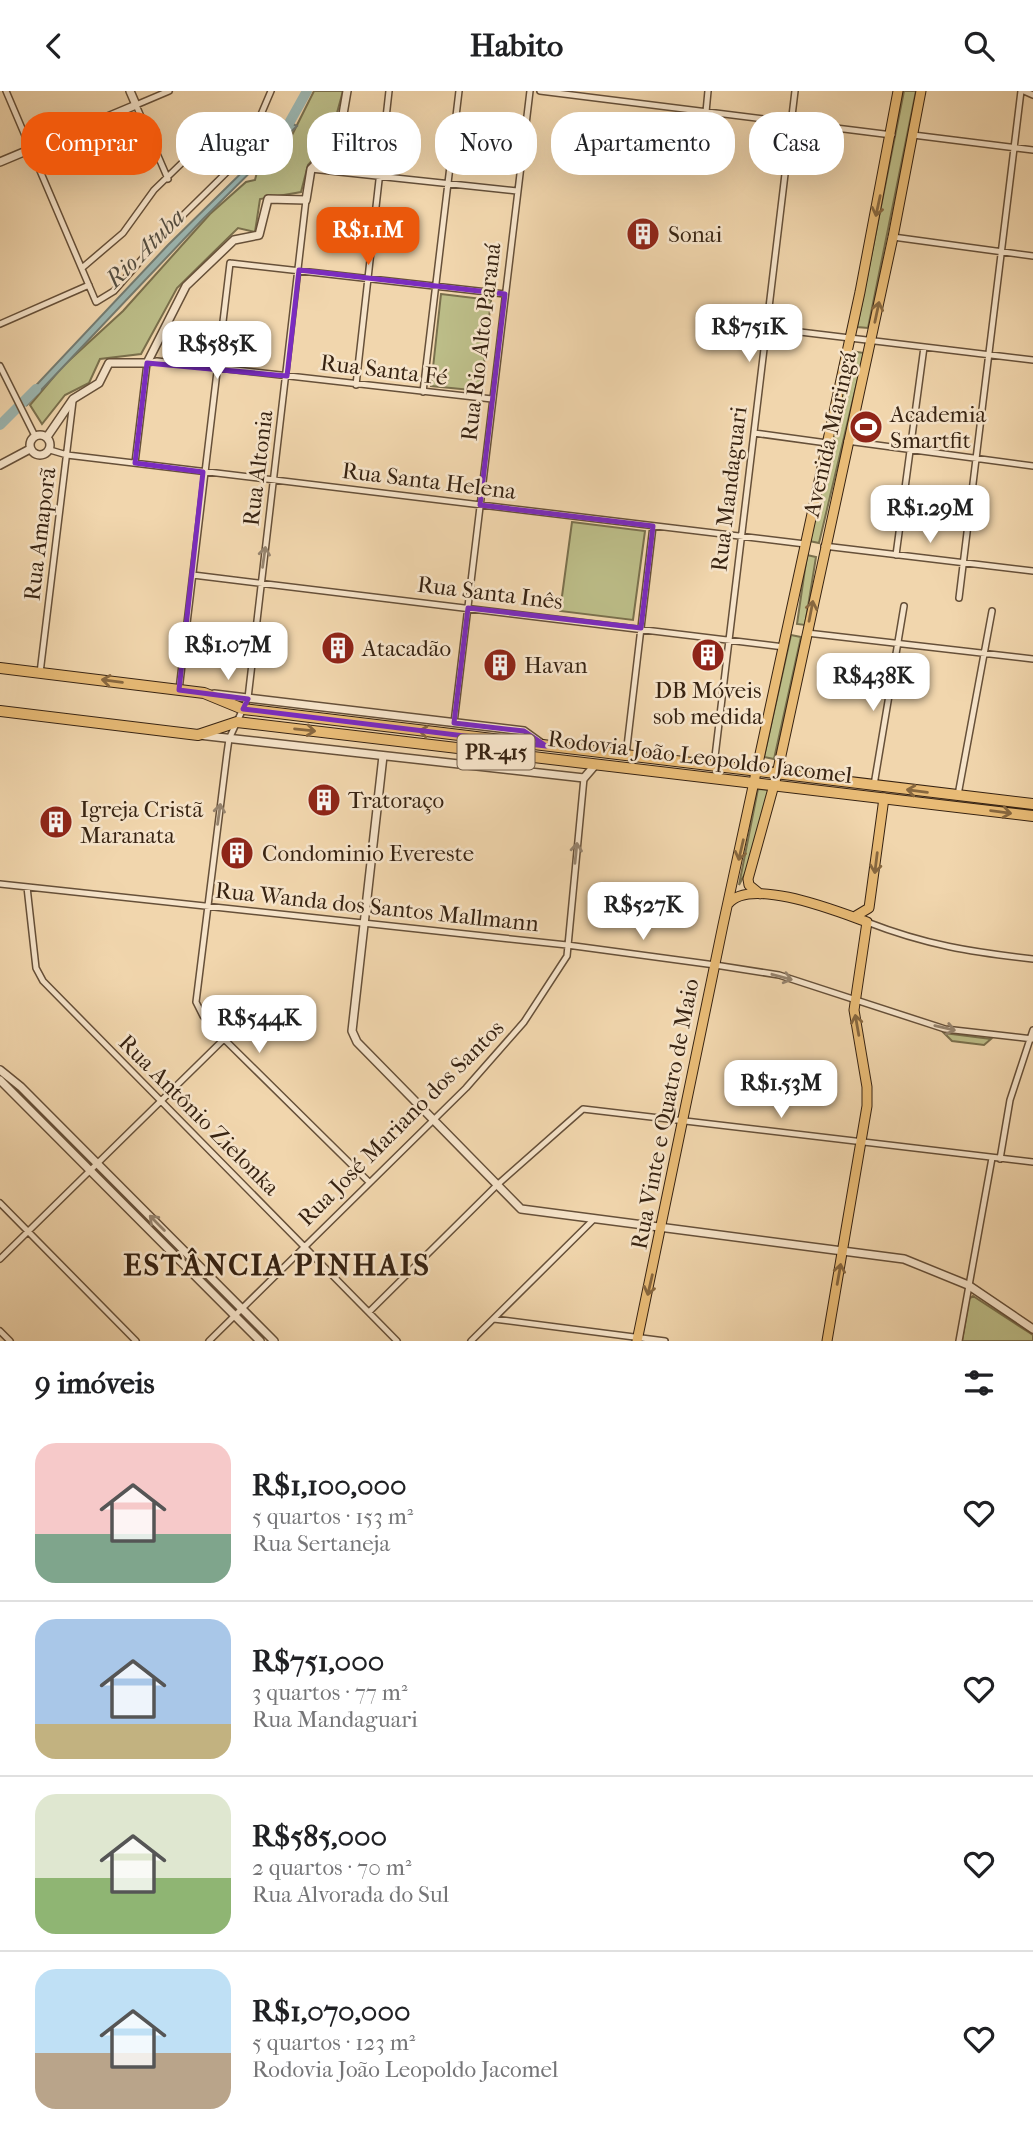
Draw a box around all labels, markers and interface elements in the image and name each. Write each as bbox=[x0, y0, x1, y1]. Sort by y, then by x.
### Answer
icon: back bbox=[35, 27, 73, 65]
text: Habito bbox=[470, 27, 563, 64]
icon: search bbox=[960, 27, 998, 65]
chip: Comprar bbox=[21, 112, 162, 175]
chip: Alugar bbox=[176, 112, 293, 175]
chip: Filtros bbox=[307, 112, 421, 175]
chip: Novo bbox=[435, 112, 537, 175]
chip: Apartamento bbox=[551, 112, 735, 175]
chip: Casa bbox=[749, 112, 844, 175]
one-way arrow bbox=[870, 194, 884, 217]
water label: Rio Atuba bbox=[98, 203, 190, 295]
pin: R$1.1M bbox=[311, 207, 425, 267]
building icon: Sonai bbox=[624, 215, 662, 253]
text: R$1.1M bbox=[332, 216, 404, 243]
place label: Sonai bbox=[668, 221, 722, 248]
street label: Rua Rio Alto Paraná bbox=[455, 241, 507, 443]
one-way arrow bbox=[871, 301, 884, 324]
pin: R$751K bbox=[692, 305, 806, 364]
text: R$751K bbox=[711, 313, 787, 340]
pin: R$585K bbox=[160, 321, 274, 381]
text: R$585K bbox=[178, 330, 256, 357]
street label: Avenida Maringá bbox=[798, 348, 862, 521]
street label: Rua Santa Fé bbox=[319, 349, 449, 391]
place label: Academia Smartfit bbox=[889, 401, 987, 454]
street label: Rua Mandaguari bbox=[705, 405, 753, 573]
street label: Rua Altonia bbox=[237, 408, 279, 527]
sports icon: Academia Smartfit bbox=[847, 408, 885, 446]
street label: Rua Santa Helena bbox=[340, 457, 518, 505]
street label: Rua Amaporã bbox=[18, 466, 62, 602]
pin: R$1.29M bbox=[865, 485, 995, 545]
text: R$1.29M bbox=[887, 494, 973, 521]
one-way arrow bbox=[258, 547, 271, 569]
street label: Rua Santa Inês bbox=[416, 571, 564, 615]
one-way arrow bbox=[804, 600, 818, 623]
pin: R$1.07M bbox=[163, 623, 293, 682]
building icon: Atacadão bbox=[319, 629, 357, 667]
text: R$1.07M bbox=[185, 631, 271, 658]
place label: Atacadão bbox=[361, 635, 451, 662]
building icon: DB Móveis sob medida bbox=[689, 636, 727, 674]
building icon: Havan bbox=[481, 646, 519, 684]
place label: Havan bbox=[524, 652, 588, 679]
pin: R$438K bbox=[816, 653, 930, 713]
text: R$438K bbox=[833, 662, 913, 689]
one-way arrow bbox=[101, 675, 124, 688]
place label: DB Móveis sob medida bbox=[653, 677, 763, 730]
one-way arrow bbox=[293, 723, 316, 736]
one-way arrow bbox=[419, 725, 441, 738]
street label: Rodovia João Leopoldo Jacomel bbox=[546, 725, 854, 789]
road number: PR-415 bbox=[458, 735, 534, 769]
building icon: Tratoraço bbox=[305, 781, 343, 819]
one-way arrow bbox=[906, 784, 928, 797]
place label: Tratoraço bbox=[348, 787, 444, 814]
place label: Igreja Cristã Maranata bbox=[80, 796, 203, 849]
building icon: Igreja Cristã Maranata bbox=[37, 803, 75, 841]
one-way arrow bbox=[212, 803, 225, 826]
one-way arrow bbox=[989, 806, 1011, 819]
building icon: Condominio Evereste bbox=[218, 834, 256, 872]
one-way arrow bbox=[733, 838, 746, 860]
place label: Condominio Evereste bbox=[262, 840, 474, 867]
one-way arrow bbox=[570, 842, 583, 865]
one-way arrow bbox=[869, 851, 882, 874]
street label: Rua Wanda dos Santos Mallmann bbox=[214, 877, 541, 937]
pin: R$527K bbox=[586, 883, 700, 942]
text: R$527K bbox=[604, 891, 682, 918]
one-way arrow bbox=[770, 971, 793, 984]
street label: Rua Vinte e Quatro de Maio bbox=[625, 976, 705, 1252]
pin: R$544K bbox=[202, 995, 316, 1055]
text: R$544K bbox=[217, 1004, 301, 1031]
street label: Rua José Mariano dos Santos bbox=[292, 1014, 510, 1232]
one-way arrow bbox=[850, 1014, 863, 1037]
one-way arrow bbox=[933, 1022, 956, 1035]
street label: Rua Antônio Zielonka bbox=[113, 1029, 285, 1201]
pin: R$1.53M bbox=[716, 1061, 846, 1120]
text: R$1.53M bbox=[740, 1069, 822, 1096]
one-way arrow bbox=[148, 1215, 165, 1232]
district label: ESTÂNCIA PINHAIS bbox=[123, 1247, 431, 1283]
one-way arrow bbox=[833, 1263, 846, 1286]
one-way arrow bbox=[642, 1273, 656, 1296]
icon: filters bbox=[960, 1364, 998, 1402]
text: 9 imóveis bbox=[35, 1366, 155, 1401]
text: R$1,100,000 bbox=[252, 1468, 407, 1503]
icon: home bbox=[91, 1471, 175, 1555]
icon: heart bbox=[960, 1494, 998, 1532]
text: 5 quartos · 153 m² bbox=[252, 1503, 413, 1530]
text: Rua Sertaneja bbox=[252, 1530, 390, 1557]
text: R$751,000 bbox=[252, 1644, 384, 1679]
icon: home bbox=[91, 1647, 175, 1731]
icon: heart bbox=[960, 1670, 998, 1708]
text: 3 quartos · 77 m² bbox=[252, 1679, 407, 1706]
text: Rua Mandaguari bbox=[252, 1706, 418, 1733]
text: R$585,000 bbox=[252, 1819, 387, 1854]
icon: home bbox=[91, 1822, 175, 1906]
icon: heart bbox=[960, 1845, 998, 1883]
text: 2 quartos · 70 m² bbox=[252, 1854, 411, 1881]
text: Rua Alvorada do Sul bbox=[252, 1881, 449, 1908]
text: R$1,070,000 bbox=[252, 1994, 411, 2029]
icon: home bbox=[91, 1997, 175, 2081]
icon: heart bbox=[960, 2020, 998, 2058]
text: 5 quartos · 123 m² bbox=[252, 2029, 415, 2056]
text: Rodovia João Leopoldo Jacomel bbox=[252, 2056, 558, 2083]

